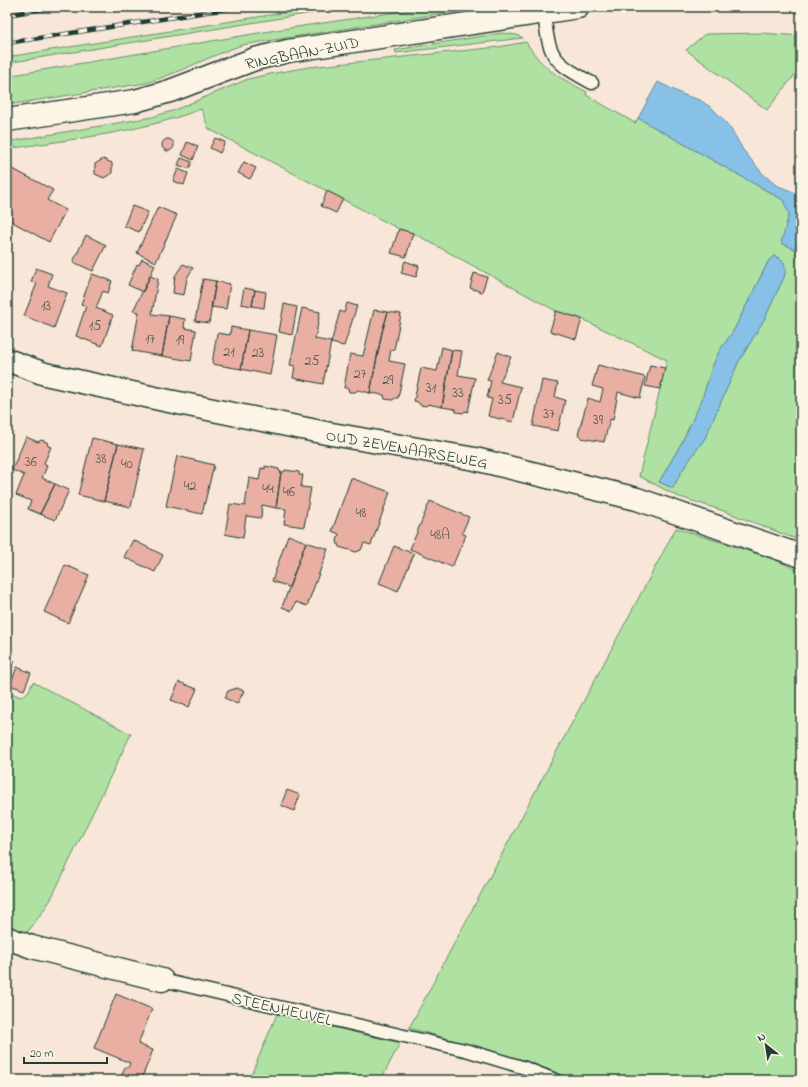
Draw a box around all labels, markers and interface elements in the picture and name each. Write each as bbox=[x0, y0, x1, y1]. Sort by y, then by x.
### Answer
street label: RINGBAAN-ZUID bbox=[243, 31, 361, 77]
house number: 13 bbox=[41, 296, 51, 317]
house number: 15 bbox=[89, 316, 101, 337]
house number: 17 bbox=[145, 329, 155, 350]
house number: 19 bbox=[176, 330, 185, 351]
house number: 21 bbox=[223, 342, 235, 363]
house number: 23 bbox=[252, 343, 265, 364]
house number: 25 bbox=[305, 351, 319, 372]
house number: 27 bbox=[354, 364, 367, 385]
house number: 29 bbox=[382, 370, 394, 391]
house number: 31 bbox=[426, 378, 437, 399]
house number: 33 bbox=[452, 383, 464, 404]
house number: 35 bbox=[498, 390, 512, 411]
house number: 37 bbox=[543, 404, 555, 425]
house number: 39 bbox=[593, 410, 604, 431]
street label: OUD ZEVENAARSEWEG bbox=[324, 424, 489, 476]
house number: 38 bbox=[95, 449, 107, 470]
house number: 36 bbox=[25, 452, 37, 473]
house number: 40 bbox=[121, 454, 133, 475]
house number: 42 bbox=[184, 476, 196, 497]
house number: 44 bbox=[262, 479, 274, 500]
house number: 46 bbox=[283, 482, 295, 503]
house number: 48 bbox=[355, 503, 367, 524]
house number: 48A bbox=[430, 525, 450, 546]
street label: STEENHEUVEL bbox=[229, 987, 334, 1033]
north arrow bbox=[746, 1025, 786, 1065]
text: N bbox=[754, 1028, 769, 1046]
scale bar bbox=[24, 1039, 107, 1065]
text: 20 m bbox=[30, 1045, 53, 1063]

